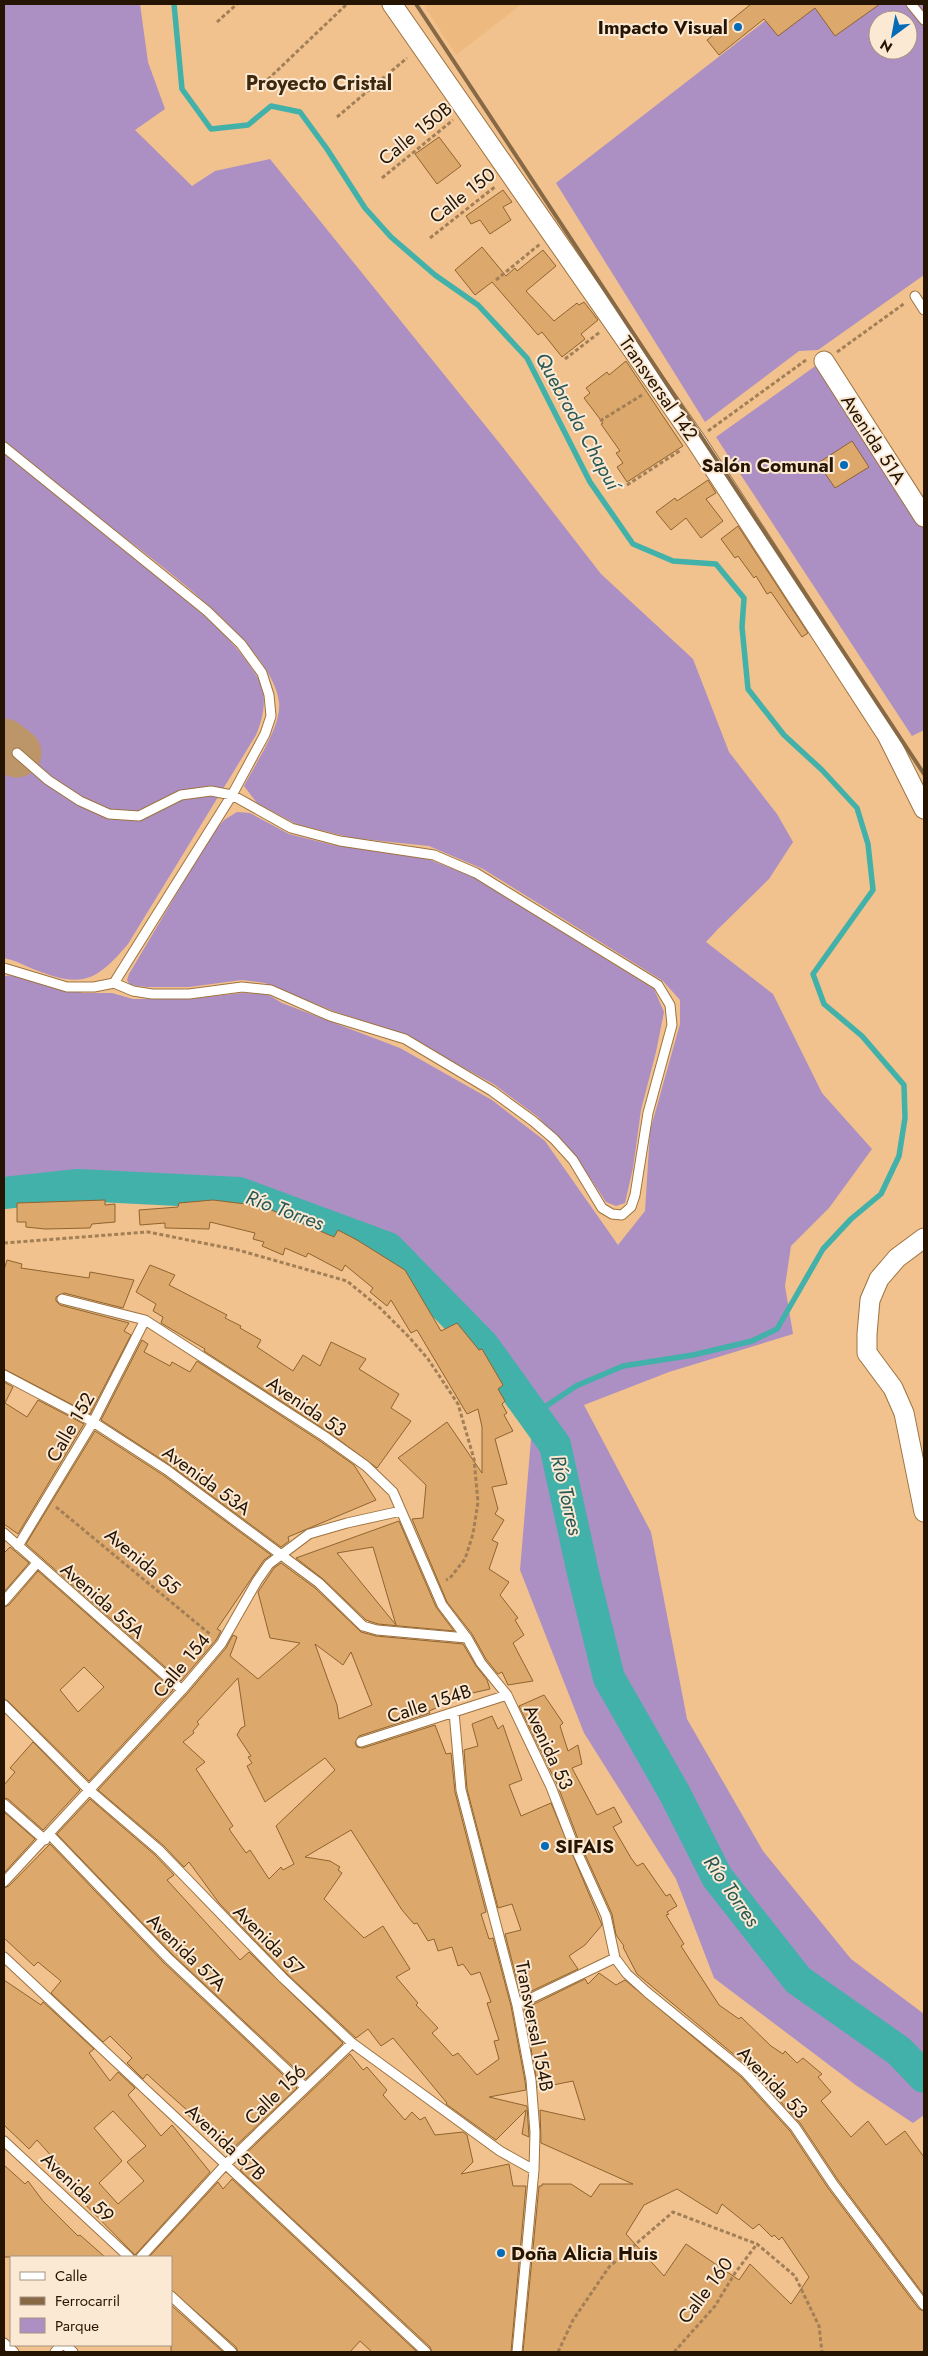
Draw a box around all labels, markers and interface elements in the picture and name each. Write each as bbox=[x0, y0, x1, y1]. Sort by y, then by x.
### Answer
north arrow bbox=[868, 10, 918, 60]
place label: Impacto Visual bbox=[598, 14, 728, 41]
marker: Impacto Visual bbox=[732, 21, 744, 33]
text: N bbox=[876, 35, 896, 57]
district label: Proyecto Cristal bbox=[246, 69, 392, 98]
street label: Calle 150B bbox=[373, 95, 458, 171]
street label: Calle 150 bbox=[424, 161, 501, 230]
street label: Transversal 142 bbox=[612, 330, 705, 446]
water label: Quebrada Chapuí bbox=[528, 347, 629, 498]
street label: Avenida 51A bbox=[835, 389, 913, 490]
place label: Salón Comunal bbox=[702, 452, 834, 479]
marker: Salón Comunal bbox=[838, 459, 850, 471]
water label: Río Torres bbox=[242, 1183, 328, 1238]
street label: Avenida 53 bbox=[261, 1370, 352, 1443]
street label: Calle 152 bbox=[40, 1387, 101, 1467]
street label: Avenida 53A bbox=[157, 1439, 257, 1522]
water label: Río Torres bbox=[543, 1452, 590, 1538]
street label: Avenida 55 bbox=[99, 1522, 186, 1601]
street label: Avenida 55A bbox=[55, 1556, 151, 1645]
street label: Calle 154 bbox=[146, 1627, 216, 1703]
street label: Calle 154B bbox=[383, 1677, 475, 1730]
street label: Avenida 53 bbox=[517, 1700, 580, 1794]
place label: SIFAIS bbox=[555, 1833, 614, 1860]
marker: SIFAIS bbox=[539, 1840, 551, 1852]
water label: Río Torres bbox=[696, 1850, 767, 1933]
street label: Avenida 57 bbox=[227, 1899, 310, 1982]
street label: Avenida 57A bbox=[141, 1907, 233, 1998]
street label: Transversal 154B bbox=[509, 1958, 560, 2094]
street label: Avenida 53 bbox=[731, 2040, 814, 2125]
street label: Calle 156 bbox=[238, 2058, 312, 2131]
street label: Avenida 57B bbox=[179, 2098, 272, 2187]
street label: Avenida 59 bbox=[35, 2146, 120, 2229]
place label: Doña Alicia Huis bbox=[511, 2240, 658, 2267]
marker: Doña Alicia Huis bbox=[495, 2247, 507, 2259]
street label: Calle 160 bbox=[671, 2251, 739, 2329]
legend bbox=[10, 2256, 172, 2346]
text: Calle bbox=[55, 2265, 87, 2287]
text: Ferrocarril bbox=[55, 2290, 120, 2312]
text: Parque bbox=[55, 2315, 99, 2337]

